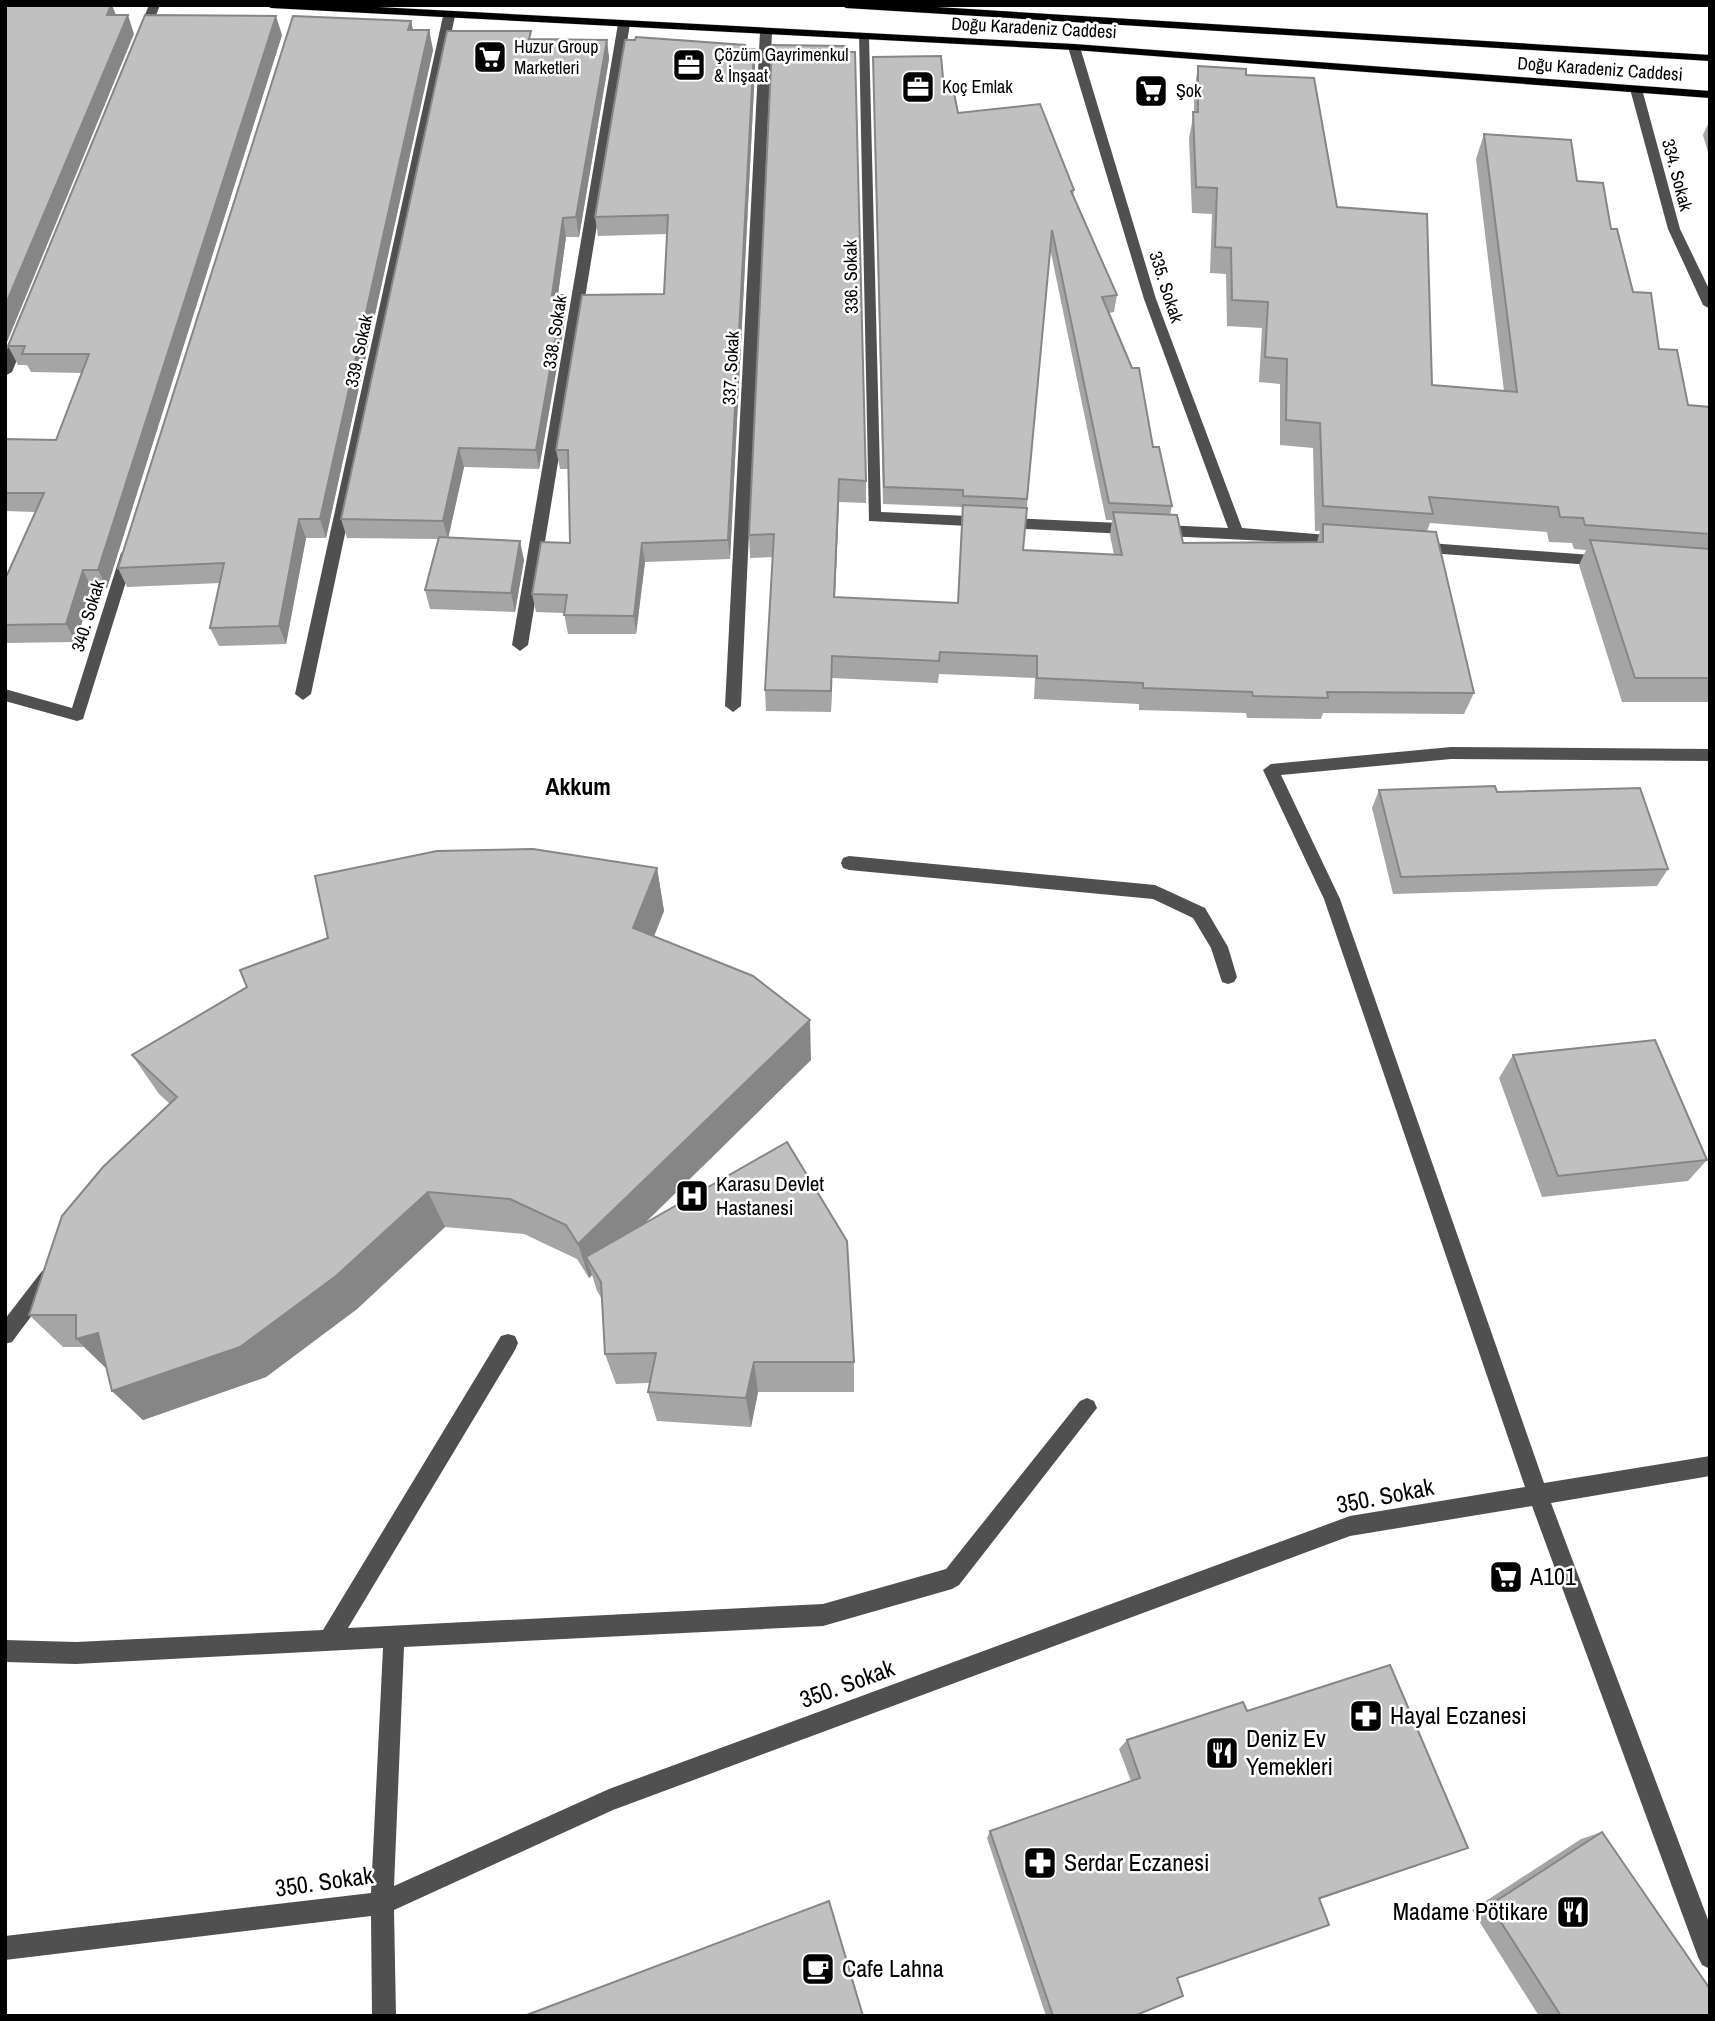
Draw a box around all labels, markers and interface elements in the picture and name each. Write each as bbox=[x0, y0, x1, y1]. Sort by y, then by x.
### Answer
street label: Doğu Karadeniz Caddesi bbox=[951, 11, 1117, 44]
place label: Huzur Group Marketleri bbox=[514, 34, 599, 80]
supermarket icon: Huzur Group Marketleri bbox=[471, 38, 509, 76]
place label: Çözüm Gayrimenkul & İnşaat bbox=[714, 42, 849, 88]
office icon: Çözüm Gayrimenkul & İnşaat bbox=[670, 46, 708, 84]
street label: Doğu Karadeniz Caddesi bbox=[1516, 50, 1684, 87]
office icon: Koç Emlak bbox=[899, 68, 937, 106]
supermarket icon: Şok bbox=[1132, 72, 1170, 110]
place label: Koç Emlak bbox=[942, 74, 1013, 99]
place label: Şok bbox=[1176, 78, 1202, 103]
street label: 334. Sokak bbox=[1656, 136, 1699, 214]
street label: 336. Sokak bbox=[837, 239, 864, 314]
street label: 335. Sokak bbox=[1143, 248, 1190, 326]
street label: 338. Sokak bbox=[536, 293, 573, 370]
street label: 339. Sokak bbox=[339, 312, 379, 390]
street label: 337. Sokak bbox=[716, 330, 745, 406]
street label: 340. Sokak bbox=[65, 576, 110, 655]
district label: Akkum bbox=[545, 770, 611, 802]
place label: Karasu Devlet Hastanesi bbox=[716, 1169, 824, 1222]
hospital icon: Karasu Devlet Hastanesi bbox=[673, 1177, 711, 1215]
street label: 350. Sokak bbox=[1333, 1470, 1436, 1520]
supermarket icon: A101 bbox=[1487, 1558, 1525, 1596]
place label: A101 bbox=[1529, 1560, 1576, 1592]
street label: 350. Sokak bbox=[795, 1651, 899, 1715]
pharmacy icon: Hayal Eczanesi bbox=[1347, 1697, 1385, 1735]
place label: Hayal Eczanesi bbox=[1390, 1699, 1527, 1731]
place label: Deniz Ev Yemekleri bbox=[1246, 1722, 1333, 1782]
restaurant icon: Deniz Ev Yemekleri bbox=[1203, 1734, 1241, 1772]
pharmacy icon: Serdar Eczanesi bbox=[1021, 1844, 1059, 1882]
place label: Serdar Eczanesi bbox=[1064, 1846, 1210, 1878]
street label: 350. Sokak bbox=[273, 1858, 375, 1904]
restaurant icon: Madame Pötikare bbox=[1554, 1893, 1592, 1931]
place label: Madame Pötikare bbox=[1393, 1895, 1548, 1927]
cafe icon: Cafe Lahna bbox=[799, 1950, 837, 1988]
place label: Cafe Lahna bbox=[842, 1952, 944, 1984]

